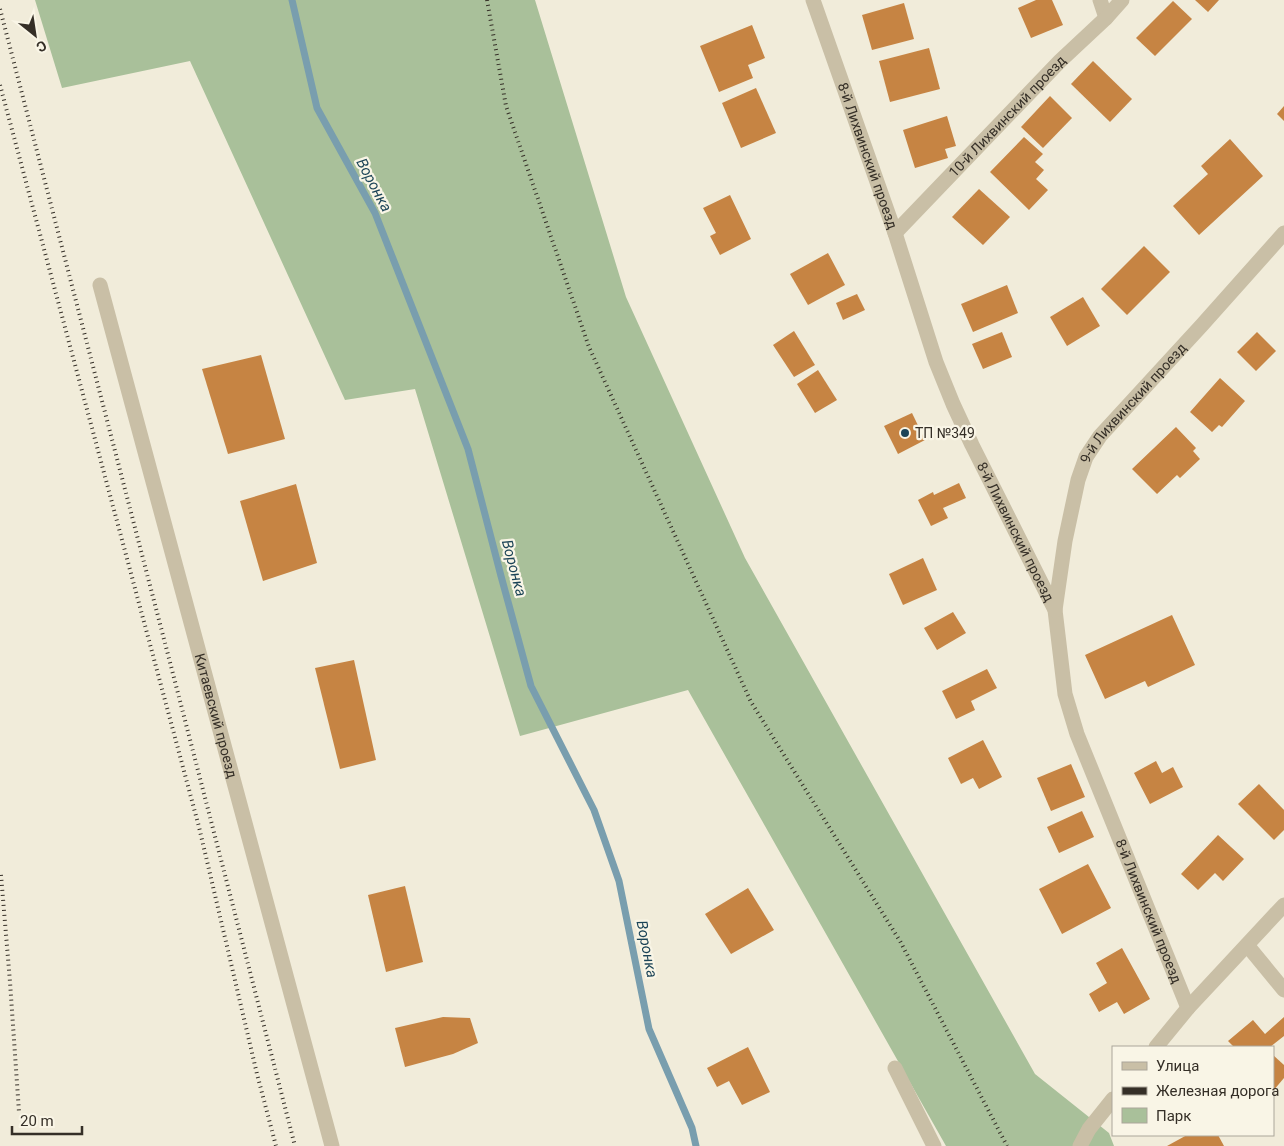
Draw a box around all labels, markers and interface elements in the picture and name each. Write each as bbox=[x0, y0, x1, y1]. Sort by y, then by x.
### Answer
north arrow bbox=[10, 10, 60, 60]
text: С bbox=[34, 37, 49, 55]
street label: 10-й Лихвинский проезд bbox=[945, 52, 1069, 180]
street label: 8-й Лихвинский проезд bbox=[835, 80, 901, 231]
water label: Воронка bbox=[352, 155, 396, 215]
street label: 9-й Лихвинский проезд bbox=[1077, 339, 1190, 465]
place label: ТП №349 bbox=[915, 425, 975, 441]
marker: ТП №349 bbox=[899, 427, 911, 439]
street label: 8-й Лихвинский проезд bbox=[974, 459, 1058, 605]
water label: Воронка bbox=[498, 538, 530, 598]
street label: Китаевский проезд bbox=[192, 652, 241, 780]
street label: 8-й Лихвинский проезд bbox=[1112, 837, 1185, 986]
water label: Воронка bbox=[633, 919, 661, 979]
legend bbox=[1112, 1046, 1274, 1136]
text: Улица bbox=[1156, 1057, 1199, 1075]
text: Железная дорога bbox=[1156, 1082, 1279, 1100]
scale bar bbox=[12, 1104, 82, 1136]
text: Парк bbox=[1156, 1107, 1191, 1125]
text: 20 m bbox=[20, 1112, 54, 1130]

